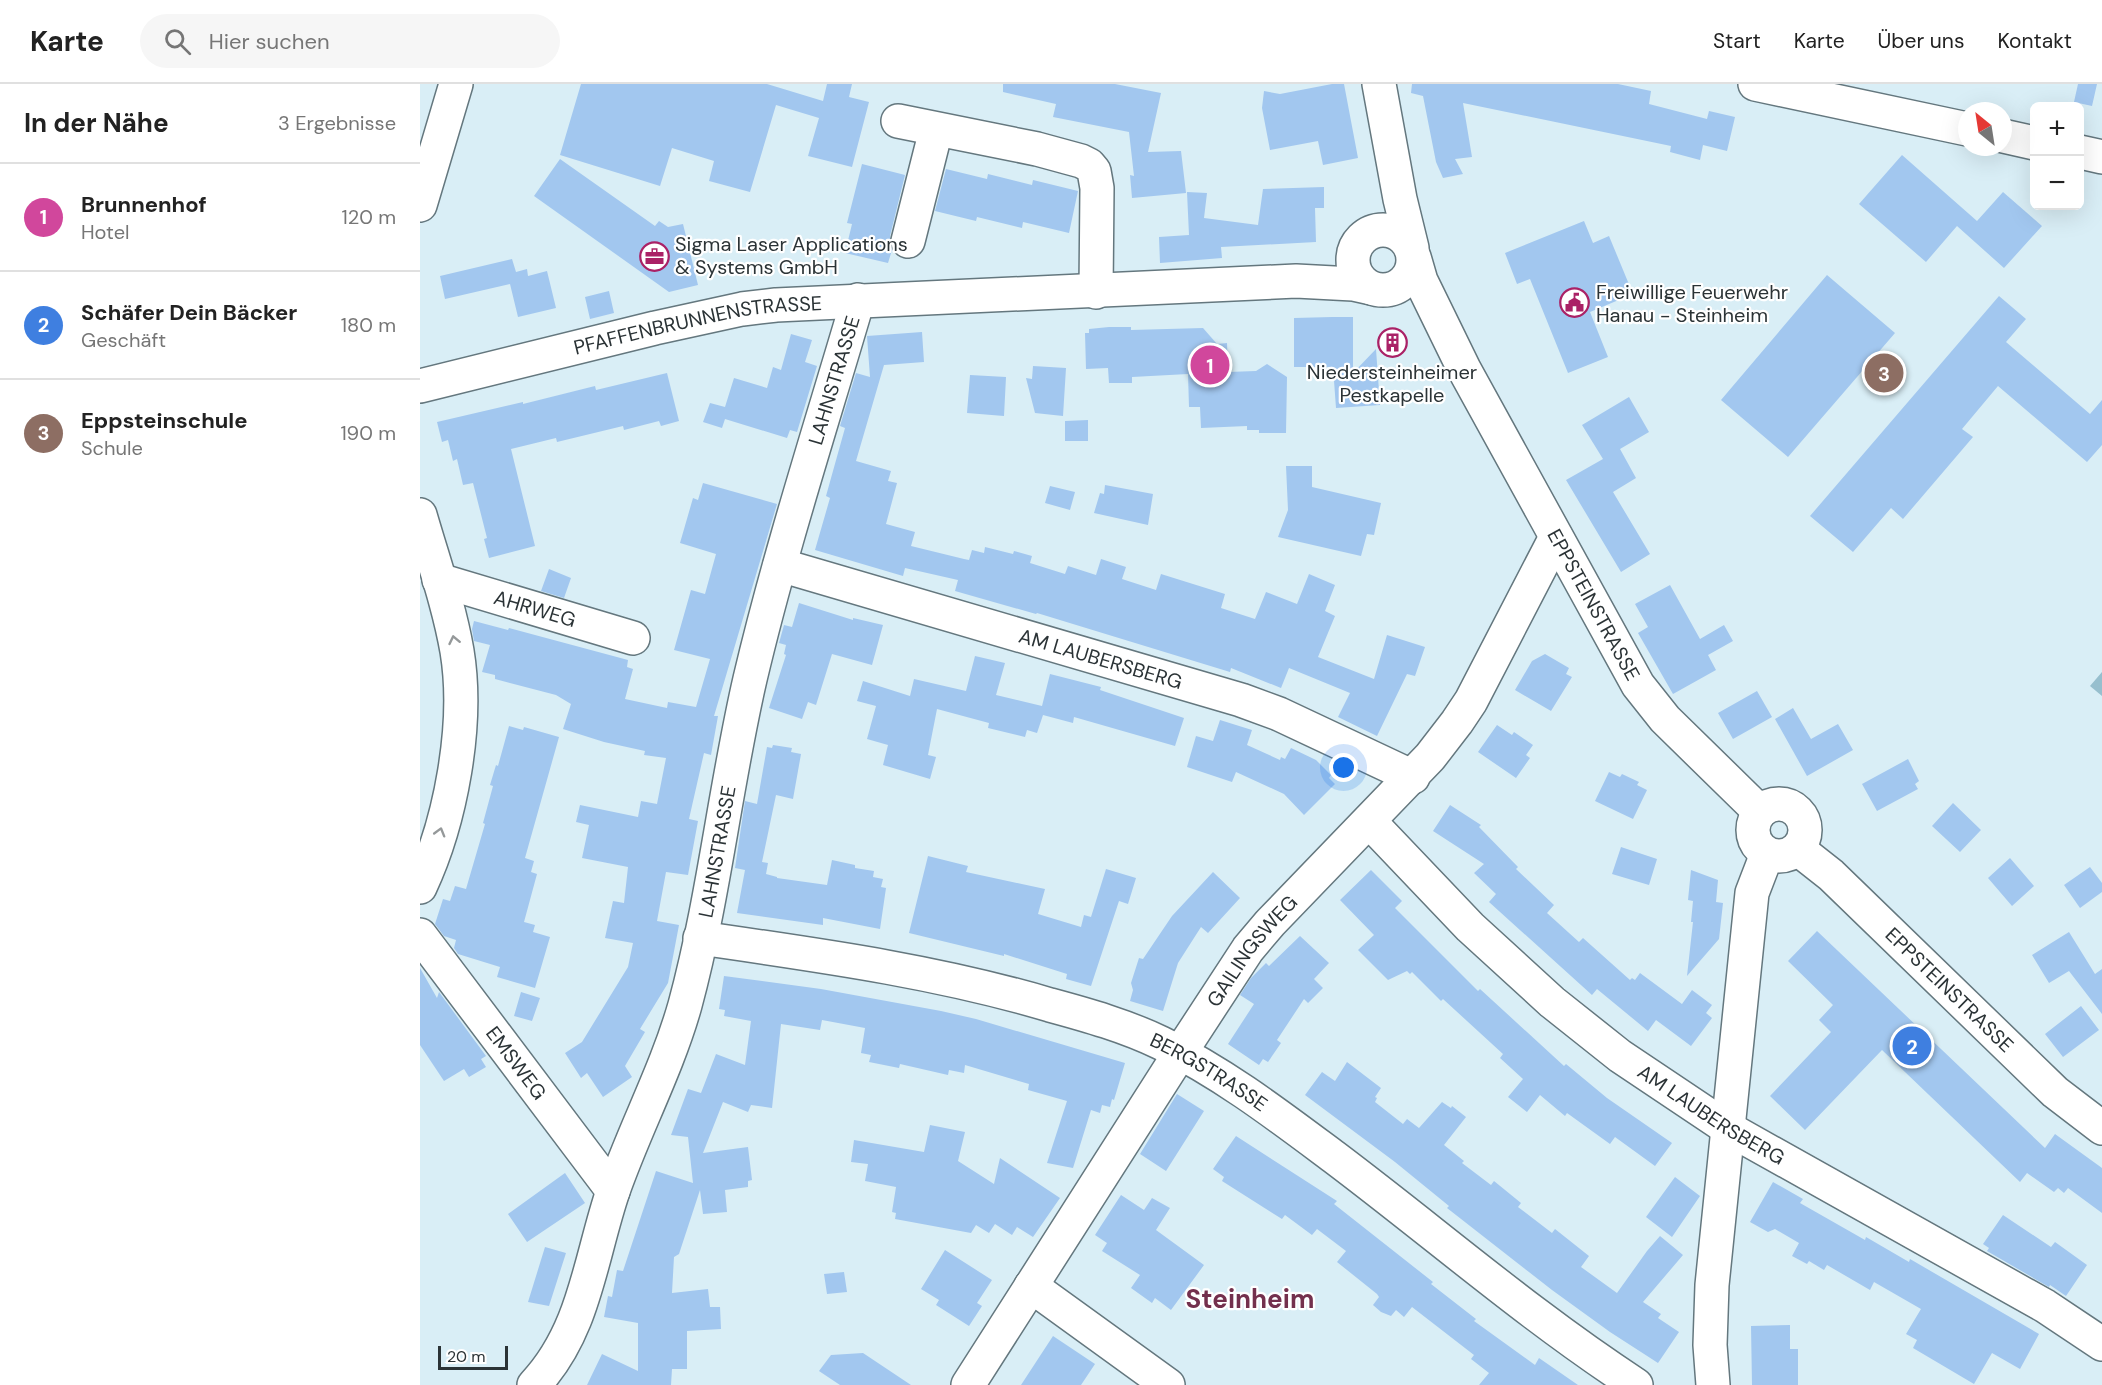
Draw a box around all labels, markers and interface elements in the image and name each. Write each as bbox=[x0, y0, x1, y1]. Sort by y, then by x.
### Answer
search box bbox=[140, 14, 560, 68]
text: Karte bbox=[30, 23, 104, 60]
icon: search bbox=[161, 25, 194, 58]
text: Hier suchen bbox=[209, 27, 330, 56]
text: Start bbox=[1713, 27, 1761, 55]
text: Karte bbox=[1794, 27, 1845, 55]
text: Über uns bbox=[1878, 27, 1964, 55]
text: Kontakt bbox=[1997, 27, 2072, 55]
north arrow bbox=[1958, 102, 2012, 156]
map controls bbox=[2030, 102, 2084, 210]
button: + bbox=[2030, 102, 2084, 156]
text: In der Nähe bbox=[24, 106, 169, 140]
text: 3 Ergebnisse bbox=[278, 110, 396, 136]
button: − bbox=[2030, 156, 2084, 210]
text: Brunnenhof bbox=[81, 190, 207, 219]
text: 1 bbox=[40, 204, 47, 230]
text: 120 m bbox=[342, 204, 396, 230]
text: Hotel bbox=[81, 219, 129, 245]
place label: Sigma Laser Applications & Systems GmbH bbox=[675, 231, 908, 280]
office icon: Sigma Laser Applications & Systems GmbH bbox=[638, 240, 670, 272]
place label: Freiwillige Feuerwehr Hanau - Steinheim bbox=[1596, 279, 1788, 328]
public building icon: Freiwillige Feuerwehr Hanau - Steinheim bbox=[1559, 287, 1591, 319]
street label: PFAFFENBRUNNENSTRASSE bbox=[571, 290, 823, 361]
text: Schäfer Dein Bäcker bbox=[81, 298, 297, 327]
text: 2 bbox=[38, 312, 49, 338]
text: 180 m bbox=[341, 312, 396, 338]
street label: LAHNSTRASSE bbox=[802, 313, 866, 448]
building icon: Niedersteinheimer Pestkapelle bbox=[1376, 326, 1408, 358]
text: Geschäft bbox=[81, 327, 166, 353]
pin: 1 bbox=[1190, 342, 1230, 388]
pin: 3 bbox=[1864, 350, 1904, 396]
place label: Niedersteinheimer Pestkapelle bbox=[1307, 359, 1477, 408]
text: Eppsteinschule bbox=[81, 406, 247, 435]
text: 3 bbox=[37, 420, 50, 446]
text: 190 m bbox=[340, 420, 396, 446]
text: Schule bbox=[81, 435, 143, 461]
street label: EPPSTEINSTRASSE bbox=[1542, 524, 1646, 685]
street label: AHRWEG bbox=[491, 584, 579, 633]
street label: AM LAUBERSBERG bbox=[1016, 623, 1185, 695]
one-way arrow bbox=[448, 635, 461, 645]
your location bbox=[1329, 753, 1358, 782]
street label: LAHNSTRASSE bbox=[692, 784, 742, 920]
one-way arrow bbox=[432, 827, 445, 837]
street label: GAILINGSWEG bbox=[1201, 889, 1303, 1012]
street label: EPPSTEINSTRASSE bbox=[1880, 922, 2019, 1058]
street label: EMSWEG bbox=[480, 1021, 552, 1105]
pin: 2 bbox=[1892, 1024, 1932, 1068]
street label: BERGSTRASSE bbox=[1146, 1027, 1273, 1117]
street label: AM LAUBERSBERG bbox=[1633, 1059, 1789, 1171]
district label: Steinheim bbox=[1186, 1282, 1314, 1316]
scale bar bbox=[438, 1343, 508, 1370]
text: 20 m bbox=[447, 1346, 486, 1367]

